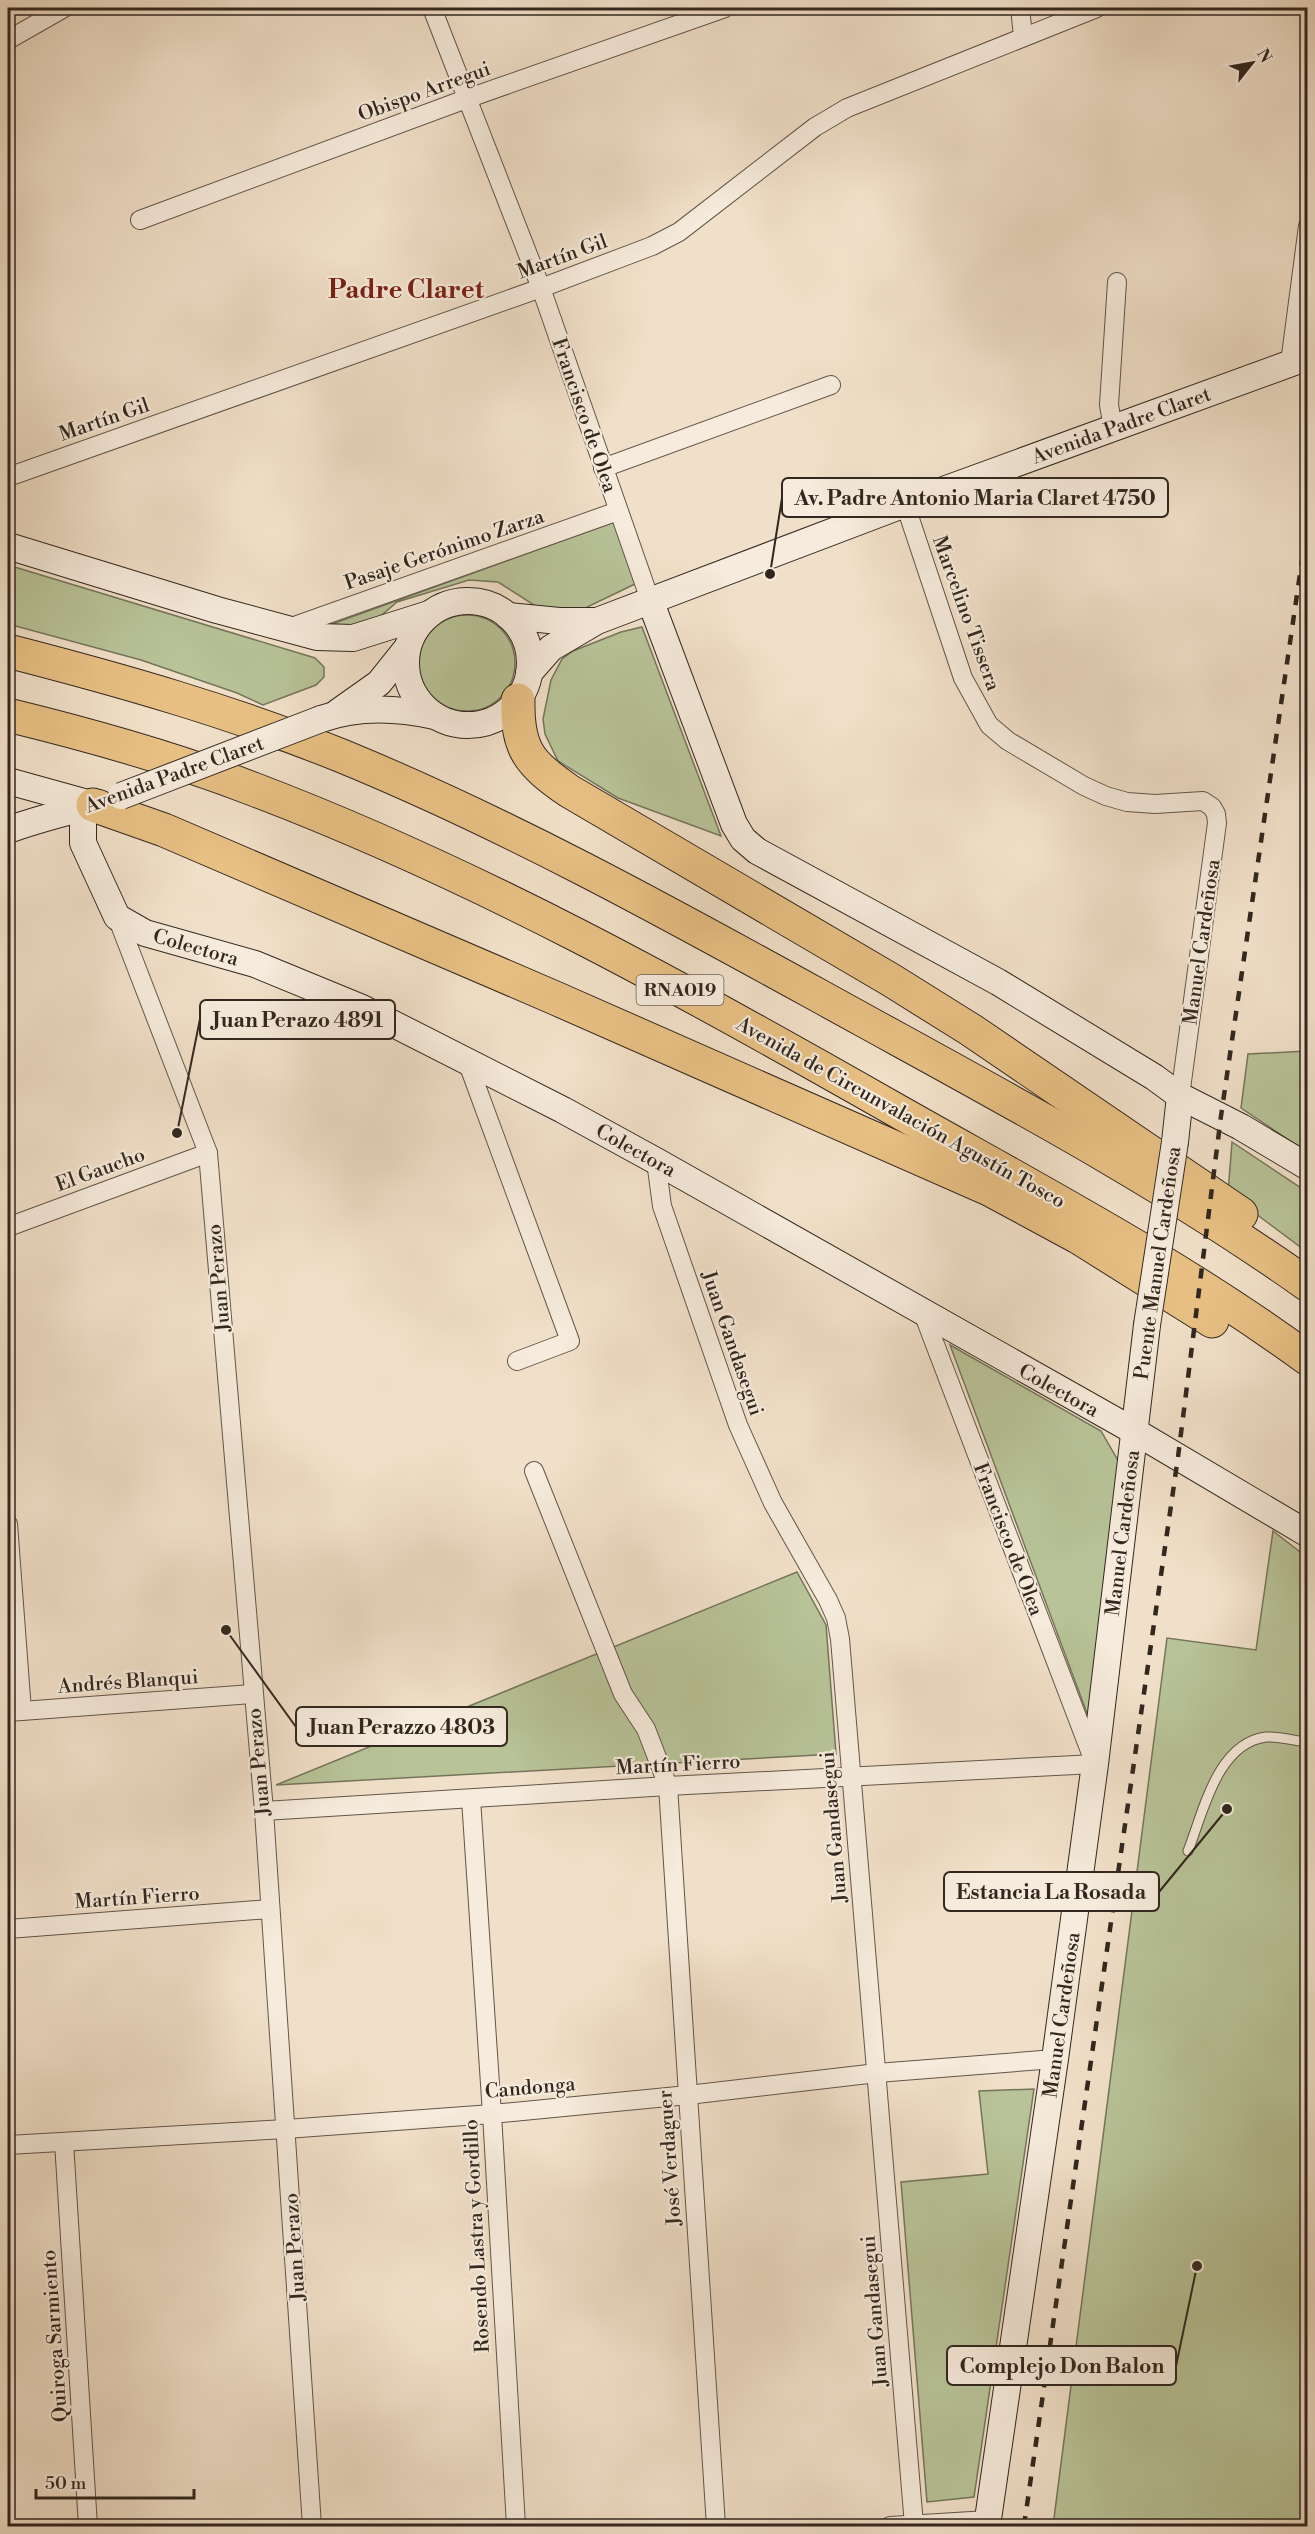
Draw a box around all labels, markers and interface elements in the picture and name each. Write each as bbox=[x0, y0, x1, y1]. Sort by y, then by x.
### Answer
north arrow bbox=[1222, 33, 1282, 93]
text: N bbox=[1252, 45, 1276, 67]
street label: Obispo Arregui bbox=[355, 57, 494, 128]
street label: Martín Gil bbox=[514, 230, 611, 285]
district label: Padre Claret bbox=[328, 274, 485, 306]
street label: Francisco de Olea bbox=[545, 335, 622, 497]
street label: Avenida Padre Claret bbox=[1028, 382, 1215, 471]
street label: Martín Gil bbox=[56, 393, 153, 448]
callout: Av. Padre Antonio Maria Claret 4750 bbox=[782, 478, 1168, 517]
text: Av. Padre Antonio Maria Claret 4750 bbox=[793, 486, 1156, 512]
street label: Pasaje Gerónimo Zarza bbox=[341, 504, 549, 596]
street label: Marcelino Tissera bbox=[926, 533, 1006, 695]
street label: Avenida Padre Claret bbox=[81, 731, 268, 820]
street label: Manuel Cardeñosa bbox=[1178, 857, 1227, 1027]
street label: Colectora bbox=[150, 924, 242, 973]
road number: RNA019 bbox=[636, 975, 724, 1005]
callout: Juan Perazo 4891 bbox=[200, 1000, 395, 1039]
text: Juan Perazo 4891 bbox=[210, 1008, 383, 1034]
street label: Avenida de Circunvalación Agustín Tosco bbox=[730, 1012, 1069, 1215]
street label: Colectora bbox=[591, 1119, 681, 1184]
street label: El Gaucho bbox=[52, 1143, 149, 1198]
street label: Puente Manuel Cardeñosa bbox=[1130, 1144, 1187, 1382]
street label: Juan Perazo bbox=[202, 1223, 237, 1334]
street label: Juan Gandasegui bbox=[695, 1267, 768, 1420]
street label: Colectora bbox=[1014, 1359, 1104, 1424]
street label: Manuel Cardeñosa bbox=[1101, 1448, 1146, 1618]
street label: Francisco de Olea bbox=[967, 1460, 1049, 1620]
street label: Andrés Blanqui bbox=[56, 1665, 200, 1700]
street label: Juan Perazo bbox=[242, 1707, 277, 1818]
callout: Juan Perazzo 4803 bbox=[296, 1707, 507, 1746]
text: Juan Perazzo 4803 bbox=[306, 1715, 495, 1741]
street label: Martín Fierro bbox=[615, 1750, 741, 1781]
street label: Juan Gandasegui bbox=[815, 1750, 854, 1904]
callout: Estancia La Rosada bbox=[944, 1872, 1159, 1911]
text: Estancia La Rosada bbox=[956, 1880, 1147, 1906]
street label: Martín Fierro bbox=[74, 1882, 200, 1915]
street label: Manuel Cardeñosa bbox=[1038, 1930, 1087, 2100]
street label: Candonga bbox=[484, 2072, 577, 2105]
street label: José Verdaguer bbox=[653, 2089, 688, 2228]
street label: Rosendo Lastra y Gordillo bbox=[459, 2118, 496, 2353]
street label: Juan Perazo bbox=[279, 2192, 312, 2303]
street label: Juan Gandasegui bbox=[856, 2234, 895, 2388]
street label: Quiroga Sarmiento bbox=[37, 2249, 74, 2423]
callout: Complejo Don Balon bbox=[947, 2346, 1176, 2385]
text: Complejo Don Balon bbox=[960, 2354, 1164, 2380]
scale bar bbox=[36, 2462, 194, 2500]
text: 50 m bbox=[45, 2472, 87, 2495]

